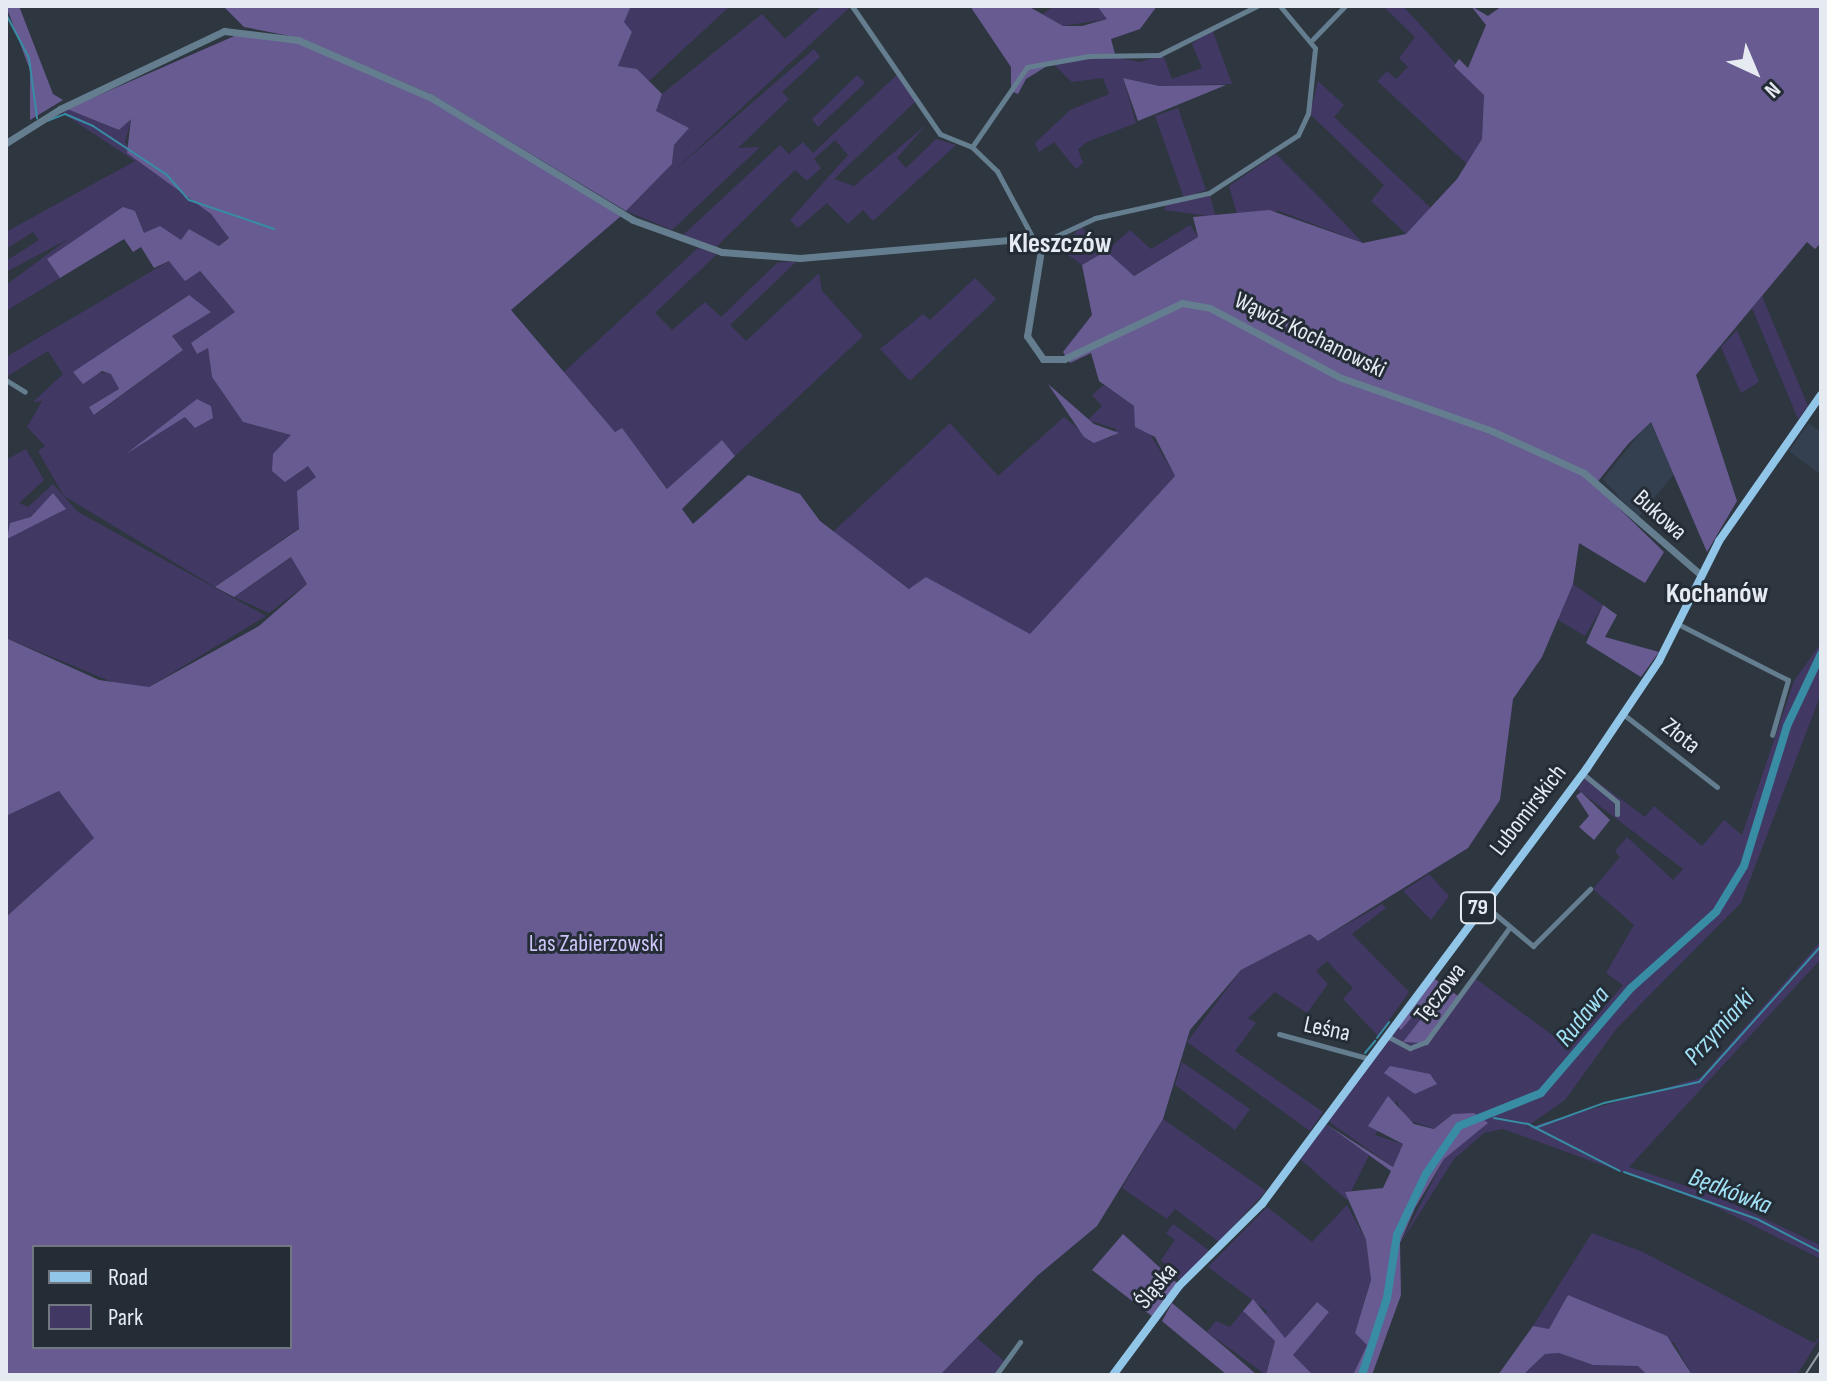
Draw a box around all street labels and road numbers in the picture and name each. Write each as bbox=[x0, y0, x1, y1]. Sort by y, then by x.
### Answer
street label: Wąwóz Kochanowski bbox=[1230, 286, 1390, 384]
street label: Bukowa bbox=[1627, 484, 1693, 546]
street label: Złota bbox=[1656, 712, 1706, 760]
street label: Lubomirskich bbox=[1484, 759, 1572, 861]
road number: 79 bbox=[1458, 890, 1498, 926]
street label: Tęczowa bbox=[1408, 957, 1472, 1029]
street label: Leśna bbox=[1301, 1010, 1353, 1048]
street label: Śląska bbox=[1129, 1257, 1183, 1315]

